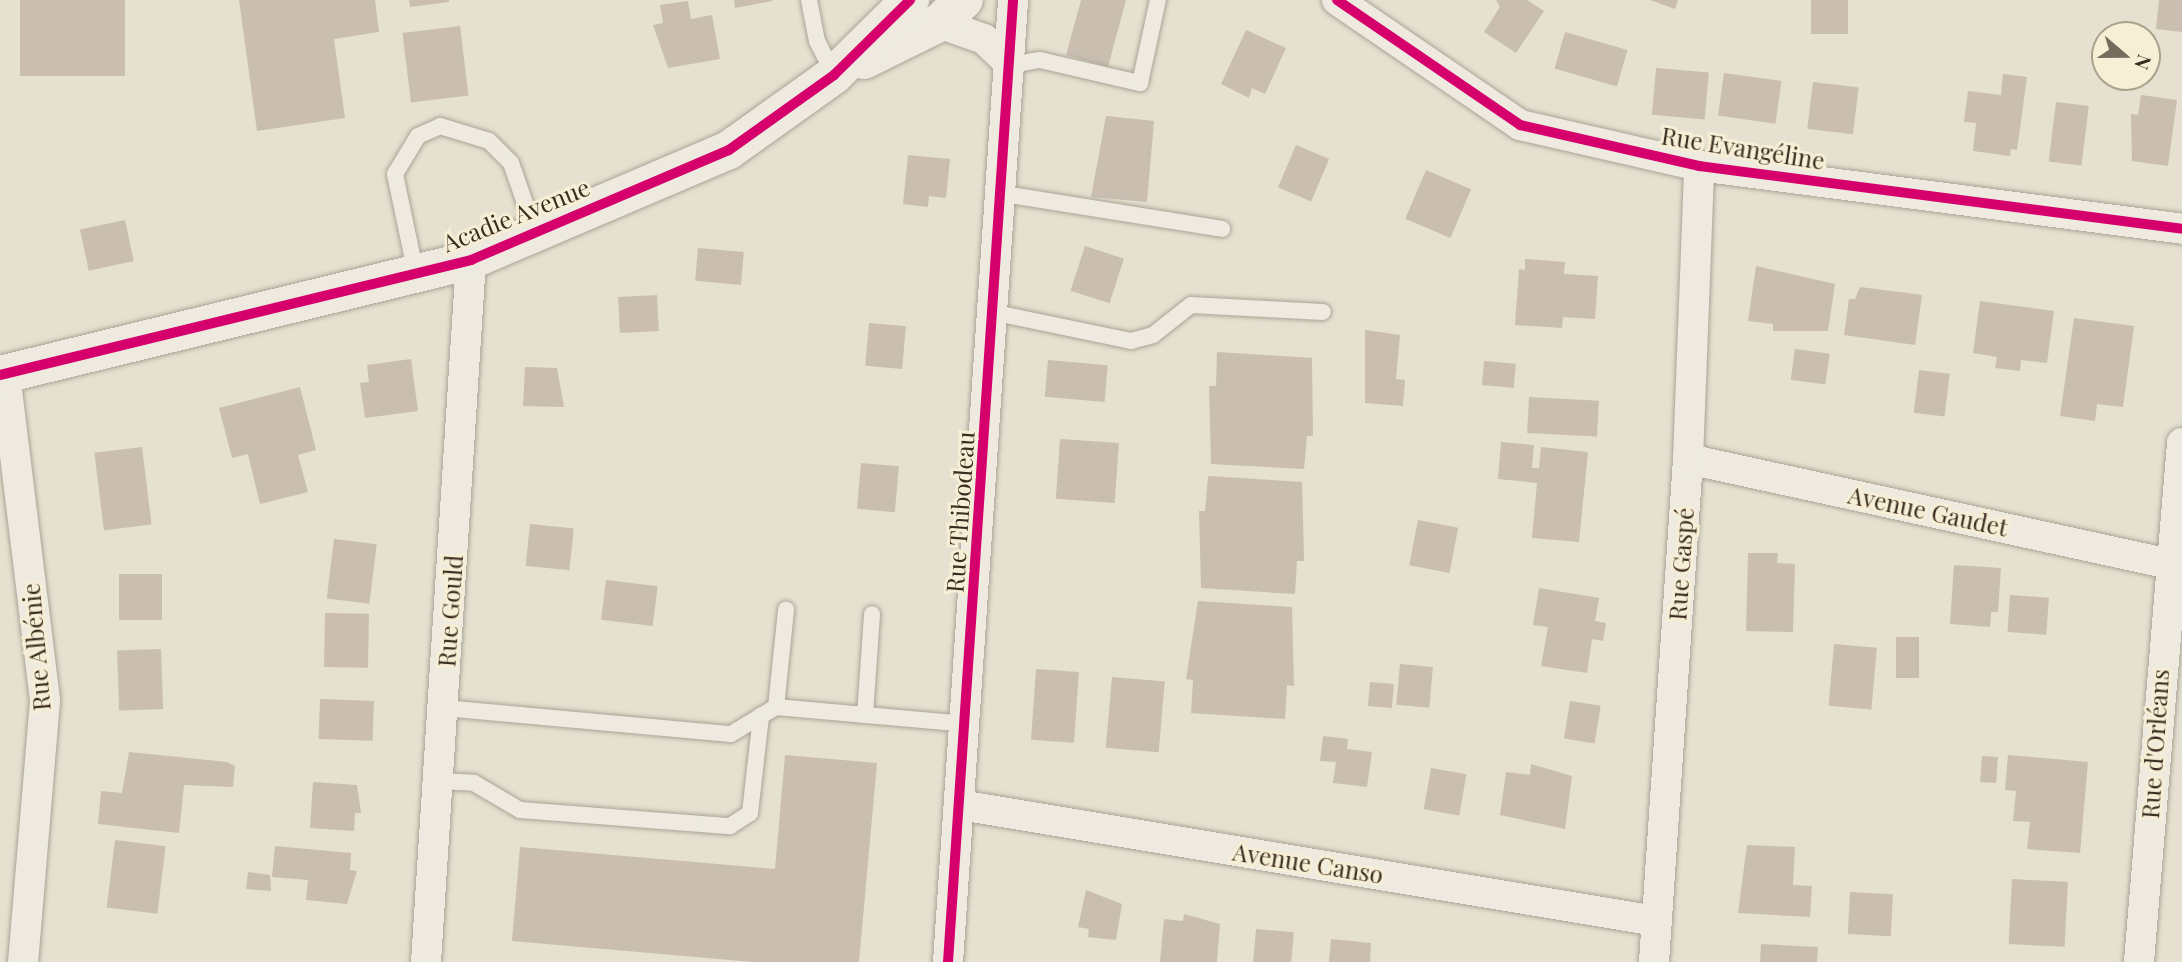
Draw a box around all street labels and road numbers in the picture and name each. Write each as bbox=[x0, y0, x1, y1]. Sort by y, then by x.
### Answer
street label: Rue Evangéline bbox=[1659, 121, 1827, 175]
street label: Acadie Avenue bbox=[438, 172, 594, 258]
street label: Rue Thibodeau bbox=[940, 430, 980, 594]
street label: Avenue Gaudet bbox=[1846, 480, 2010, 542]
street label: Rue Gaspé bbox=[1663, 507, 1699, 621]
street label: Rue Gould bbox=[432, 554, 468, 668]
street label: Rue Albénie bbox=[16, 582, 56, 712]
street label: Rue d'Orléans bbox=[2135, 668, 2175, 820]
street label: Avenue Canso bbox=[1231, 837, 1385, 889]

